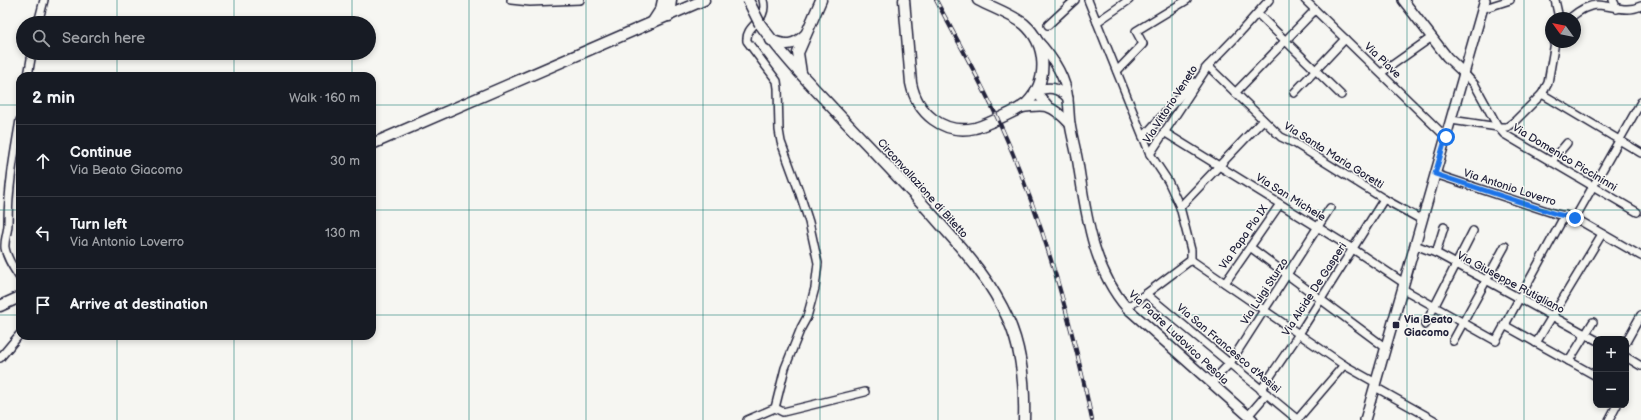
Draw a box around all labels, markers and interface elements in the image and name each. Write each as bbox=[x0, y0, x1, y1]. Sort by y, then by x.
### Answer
north arrow bbox=[1545, 12, 1581, 48]
search box bbox=[16, 16, 376, 60]
icon: search bbox=[30, 27, 52, 49]
text: Search here bbox=[62, 29, 145, 48]
street label: Via Piave bbox=[1362, 40, 1404, 81]
street label: Via Vittorio Veneto bbox=[1140, 63, 1200, 146]
text: 2 min bbox=[32, 88, 75, 108]
text: Walk · 160 m bbox=[289, 90, 360, 106]
street label: Via Santa Maria Goretti bbox=[1281, 119, 1386, 191]
street label: Via Domenico Piccininni bbox=[1510, 121, 1619, 194]
route start bbox=[1437, 128, 1455, 146]
street label: Circonvallazione di Bitetto bbox=[875, 136, 971, 241]
text: Continue bbox=[70, 143, 132, 162]
icon: ahead bbox=[32, 150, 54, 172]
text: 30 m bbox=[330, 153, 360, 169]
text: Via Beato Giacomo bbox=[70, 162, 183, 178]
street label: Via Antonio Loverro bbox=[1462, 166, 1558, 209]
street label: Via San Michele bbox=[1253, 171, 1328, 224]
street label: Via Papa Pio IX bbox=[1217, 202, 1271, 272]
route end bbox=[1566, 209, 1584, 227]
text: Turn left bbox=[70, 215, 127, 234]
icon: left bbox=[32, 222, 54, 244]
text: 130 m bbox=[325, 225, 360, 241]
text: Via Antonio Loverro bbox=[70, 234, 184, 250]
street label: Via Alcide De Gasperi bbox=[1279, 240, 1349, 338]
street label: Via Giuseppe Rutigliano bbox=[1455, 249, 1567, 316]
street label: Via Luigi Sturzo bbox=[1238, 255, 1291, 327]
street label: Via Padre Ludovico Pesola bbox=[1126, 288, 1231, 387]
icon: arrive bbox=[32, 294, 54, 316]
text: Arrive at destination bbox=[70, 295, 208, 314]
street label: Via San Francesco d'Assisi bbox=[1174, 301, 1283, 396]
place label: Via Beato Giacomo bbox=[1404, 313, 1453, 339]
marker: Via Beato Giacomo bbox=[1391, 320, 1401, 330]
map controls bbox=[1593, 336, 1629, 408]
button: + bbox=[1593, 336, 1629, 372]
button: − bbox=[1593, 372, 1629, 408]

